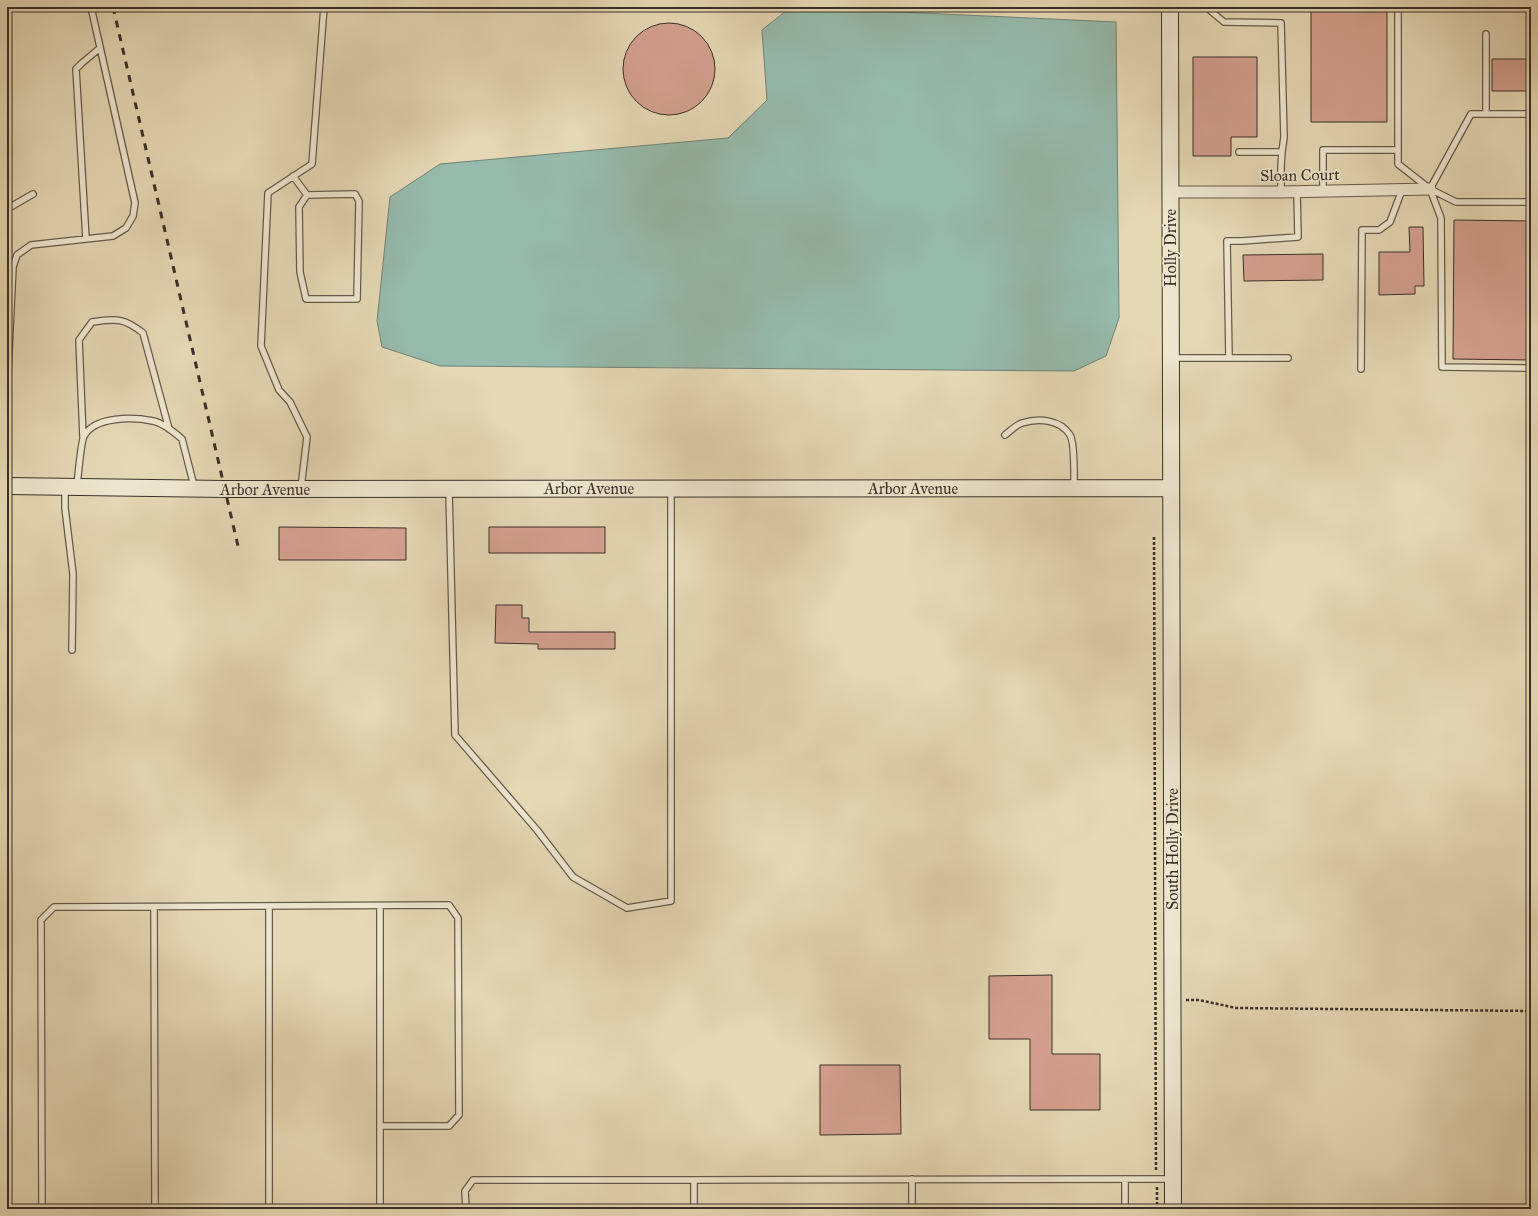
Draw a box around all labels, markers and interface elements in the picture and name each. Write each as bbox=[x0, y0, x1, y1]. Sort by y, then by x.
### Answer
street label: Sloan Court bbox=[1260, 165, 1340, 185]
street label: Holly Drive bbox=[1161, 209, 1180, 287]
street label: Arbor Avenue bbox=[543, 479, 634, 498]
street label: Arbor Avenue bbox=[867, 479, 958, 498]
street label: Arbor Avenue bbox=[219, 480, 310, 499]
street label: South Holly Drive bbox=[1163, 788, 1182, 910]

